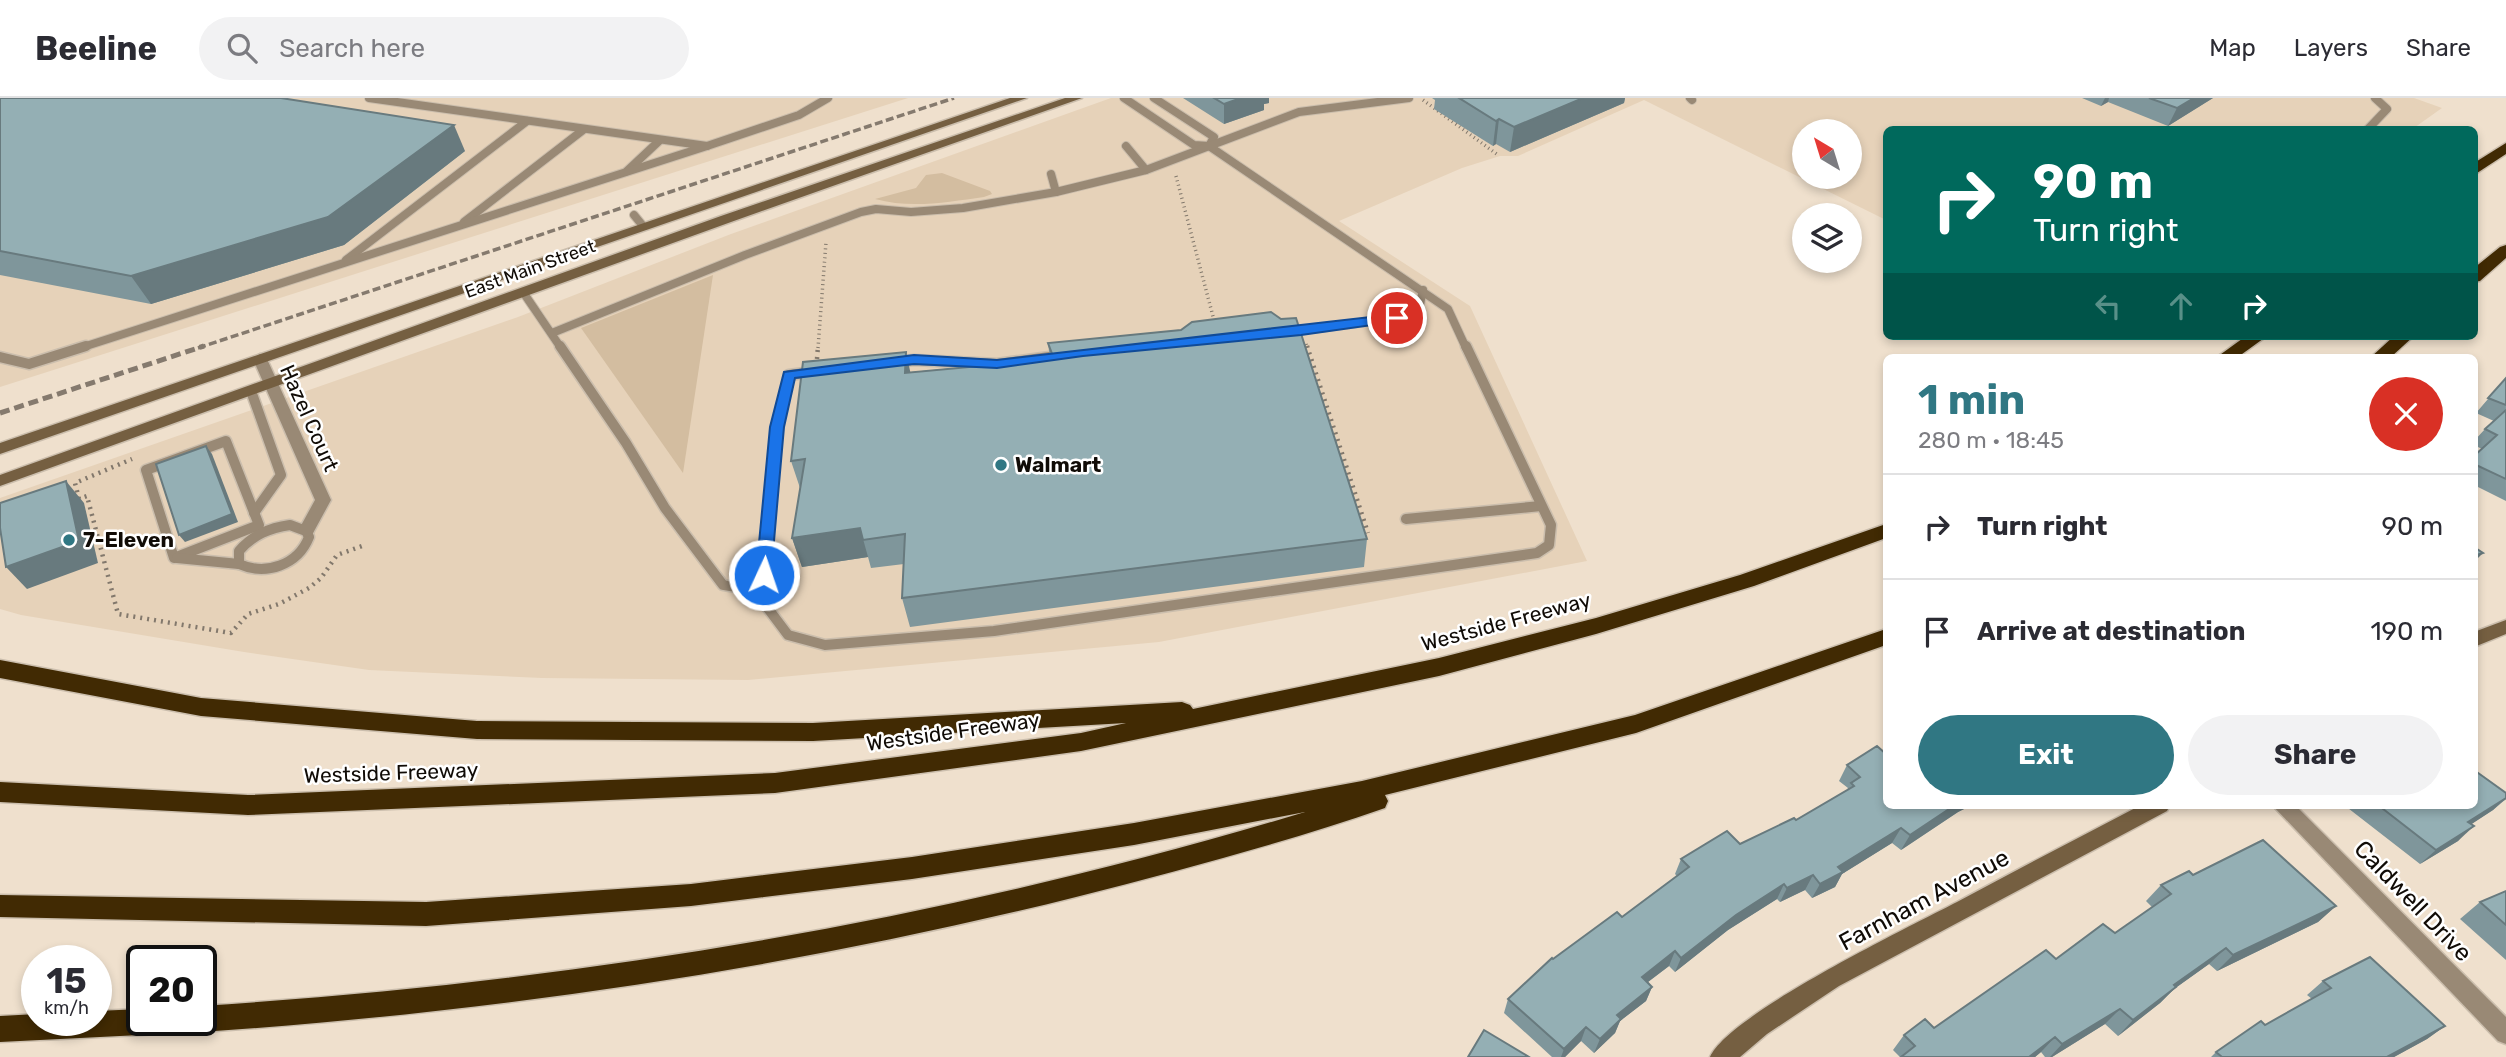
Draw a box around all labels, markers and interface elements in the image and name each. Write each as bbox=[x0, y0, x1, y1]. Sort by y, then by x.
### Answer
search box bbox=[199, 17, 689, 80]
text: Beeline bbox=[35, 29, 157, 68]
icon: search bbox=[223, 29, 261, 67]
text: Search here bbox=[279, 33, 425, 64]
text: Map bbox=[2209, 34, 2256, 62]
text: Layers bbox=[2294, 34, 2368, 62]
text: Share bbox=[2406, 34, 2471, 62]
north arrow bbox=[1792, 119, 1862, 189]
map controls bbox=[1792, 119, 1862, 273]
text: 90 m bbox=[2033, 152, 2153, 210]
icon: right bbox=[1918, 154, 2009, 245]
button: layers bbox=[1792, 203, 1862, 273]
text: Turn right bbox=[2033, 211, 2178, 249]
street label: East Main Street bbox=[462, 235, 598, 303]
icon: left bbox=[2089, 287, 2127, 325]
icon: ahead bbox=[2162, 287, 2200, 325]
icon: right bbox=[2235, 287, 2273, 325]
pin bbox=[1367, 288, 1427, 348]
icon: arrive bbox=[1378, 299, 1416, 337]
street label: Hazel Court bbox=[275, 361, 344, 475]
text: 1 min bbox=[1918, 375, 2025, 425]
button: close bbox=[2369, 377, 2443, 451]
text: 280 m · 18:45 bbox=[1918, 426, 2064, 454]
place label: Walmart bbox=[1015, 452, 1102, 477]
marker: Walmart bbox=[993, 457, 1009, 473]
icon: right bbox=[1918, 508, 1956, 546]
text: Turn right bbox=[1977, 511, 2107, 542]
text: 90 m bbox=[2382, 511, 2443, 542]
place label: 7-Eleven bbox=[83, 527, 174, 552]
marker: 7-Eleven bbox=[61, 532, 77, 548]
position arrow bbox=[727, 538, 801, 612]
street label: Westside Freeway bbox=[1418, 587, 1594, 656]
icon: arrive bbox=[1918, 613, 1956, 651]
text: Arrive at destination bbox=[1977, 616, 2245, 647]
text: 190 m bbox=[2370, 616, 2443, 647]
street label: Westside Freeway bbox=[865, 707, 1042, 756]
button: Exit bbox=[1918, 715, 2174, 795]
button: Share bbox=[2188, 715, 2443, 795]
street label: Westside Freeway bbox=[303, 757, 479, 788]
street label: Caldwell Drive bbox=[2348, 835, 2478, 967]
street label: Farnham Avenue bbox=[1834, 843, 2014, 957]
speed limit sign: 20 bbox=[126, 945, 217, 1036]
text: 15 bbox=[46, 960, 87, 1002]
text: km/h bbox=[44, 997, 89, 1019]

